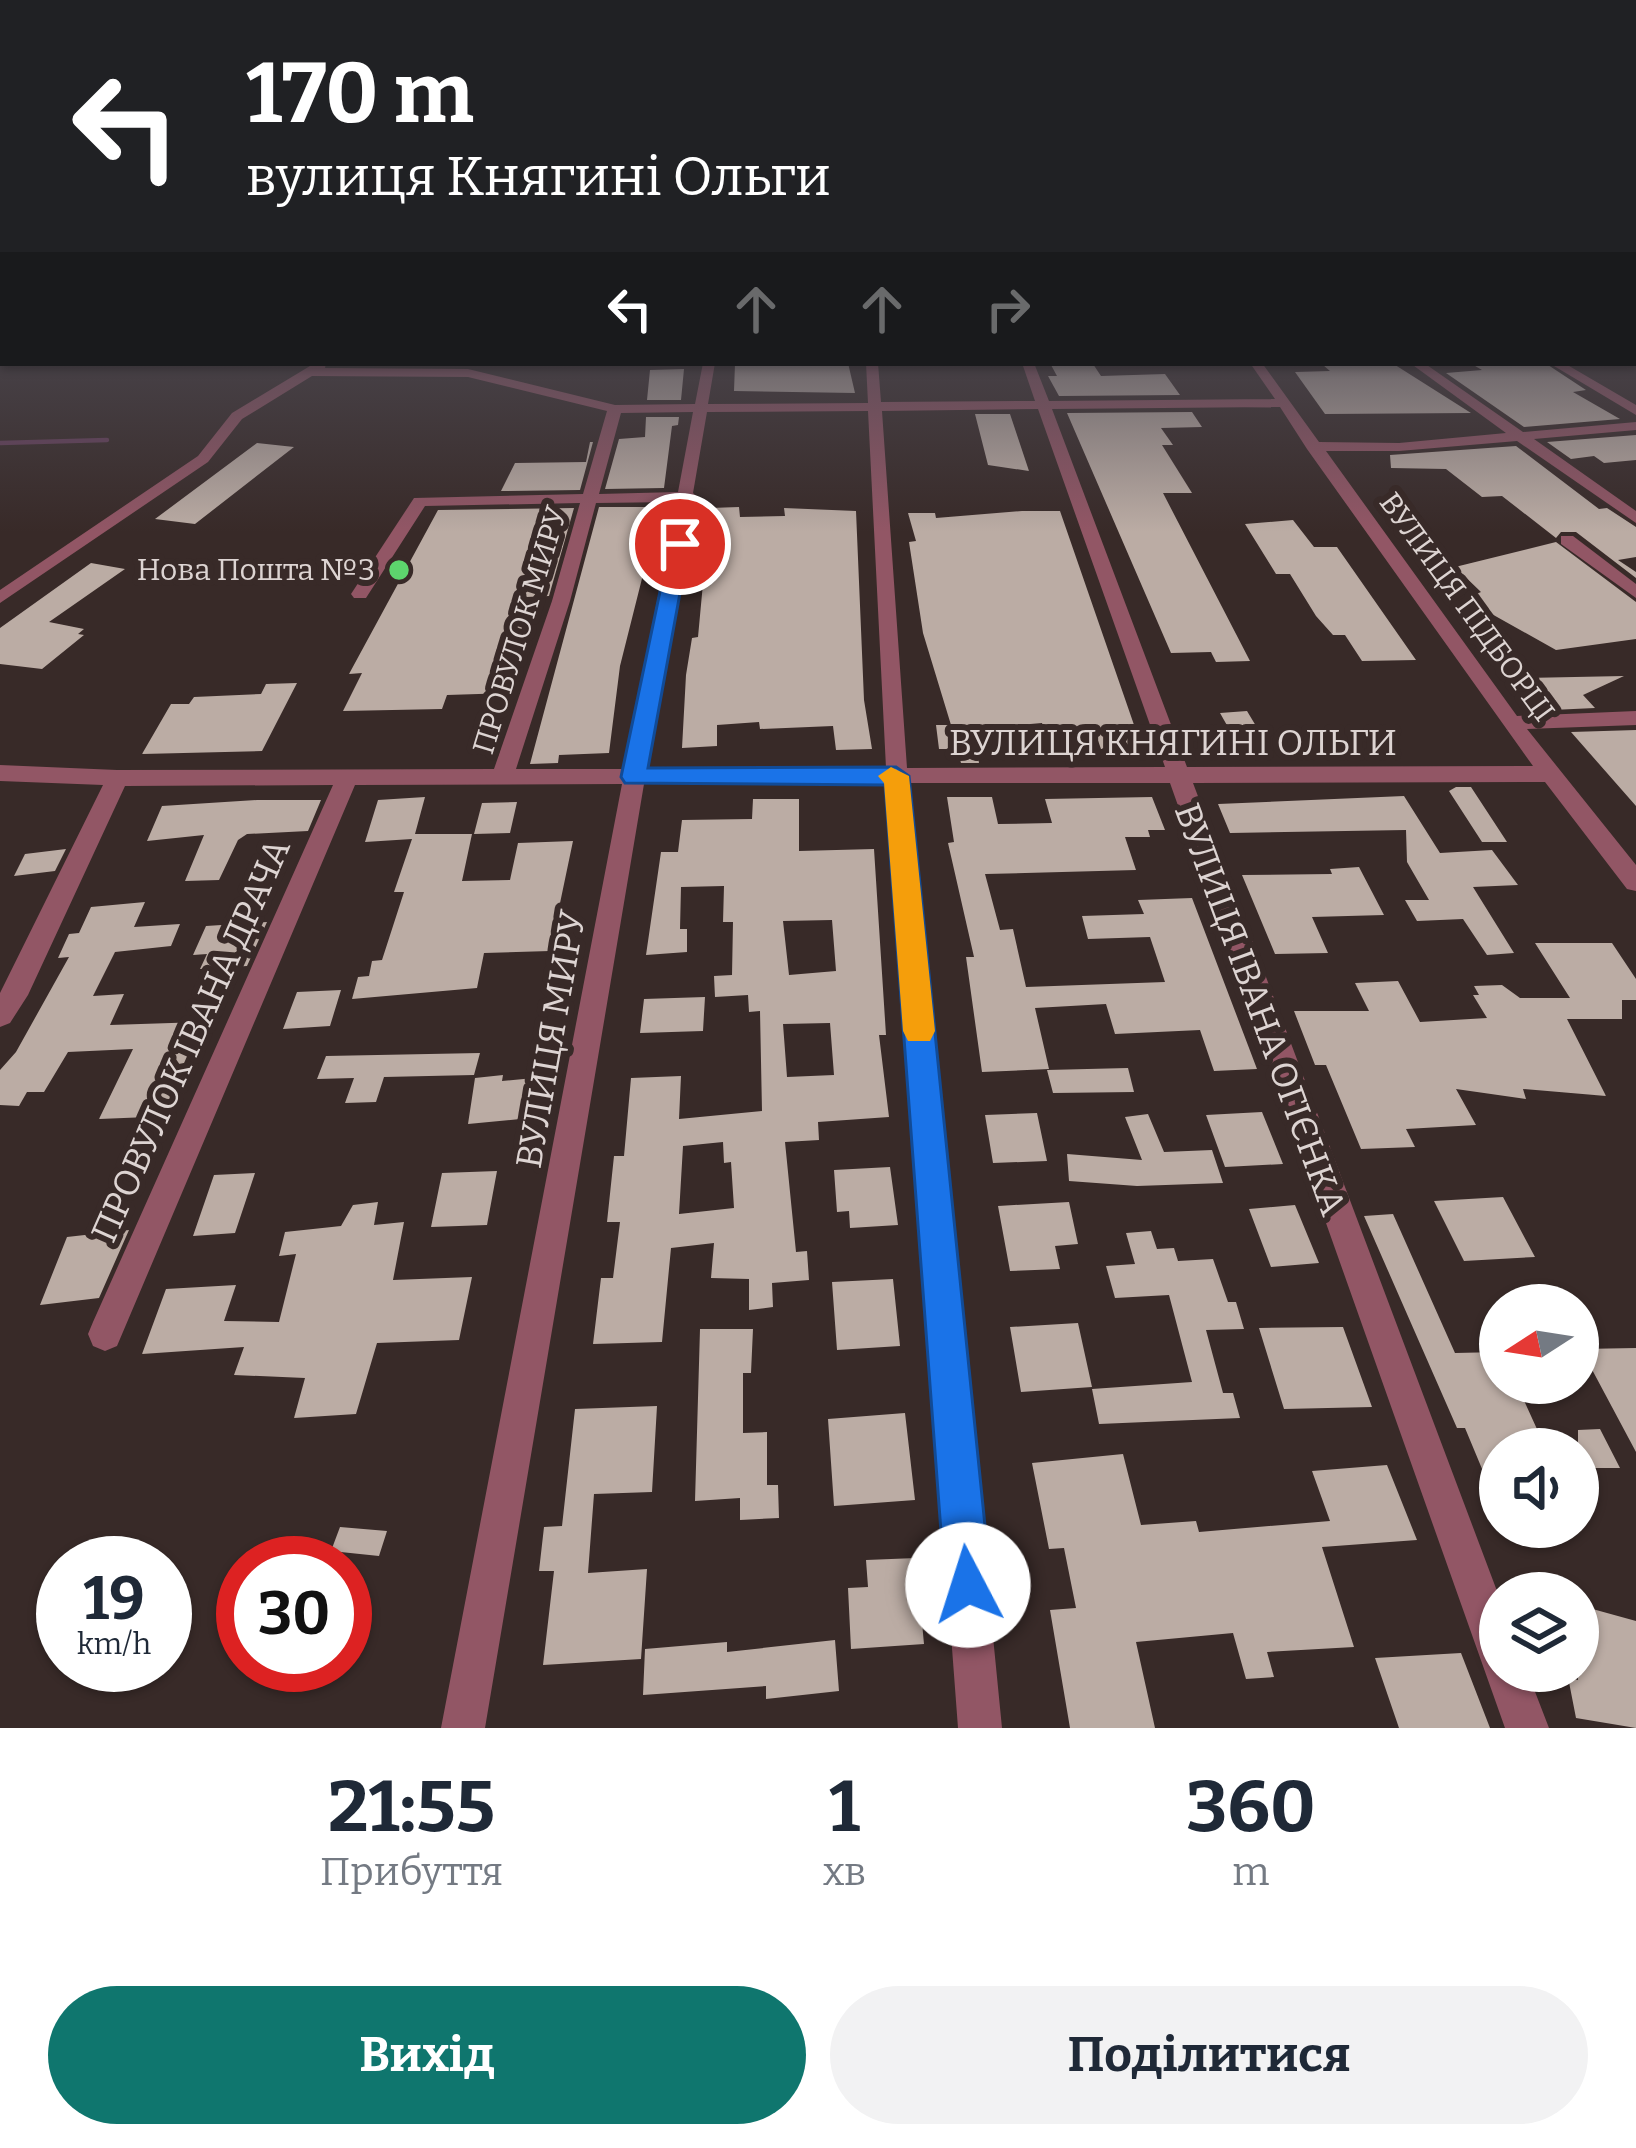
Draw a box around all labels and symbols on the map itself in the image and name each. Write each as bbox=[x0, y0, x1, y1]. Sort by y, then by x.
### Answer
street label: ВУЛИЦЯ ПІДБОРЦІ bbox=[1372, 485, 1562, 729]
pin bbox=[629, 493, 731, 595]
street label: ПРОВУЛОК МИРУ bbox=[465, 501, 575, 758]
place label: Нова Пошта №3 bbox=[137, 552, 375, 588]
marker: Нова Пошта №3 bbox=[386, 557, 412, 583]
street label: ВУЛИЦЯ КНЯГИНІ ОЛЬГИ bbox=[949, 721, 1397, 765]
street label: ВУЛИЦЯ ІВАНА ОГІЄНКА bbox=[1165, 797, 1355, 1222]
street label: ПРОВУЛОК ІВАНА ДРАЧА bbox=[82, 831, 300, 1249]
street label: ВУЛИЦЯ МИРУ bbox=[507, 906, 595, 1171]
north arrow bbox=[1479, 1284, 1599, 1404]
position arrow bbox=[905, 1522, 1031, 1648]
speed limit sign: 30 bbox=[216, 1536, 372, 1692]

